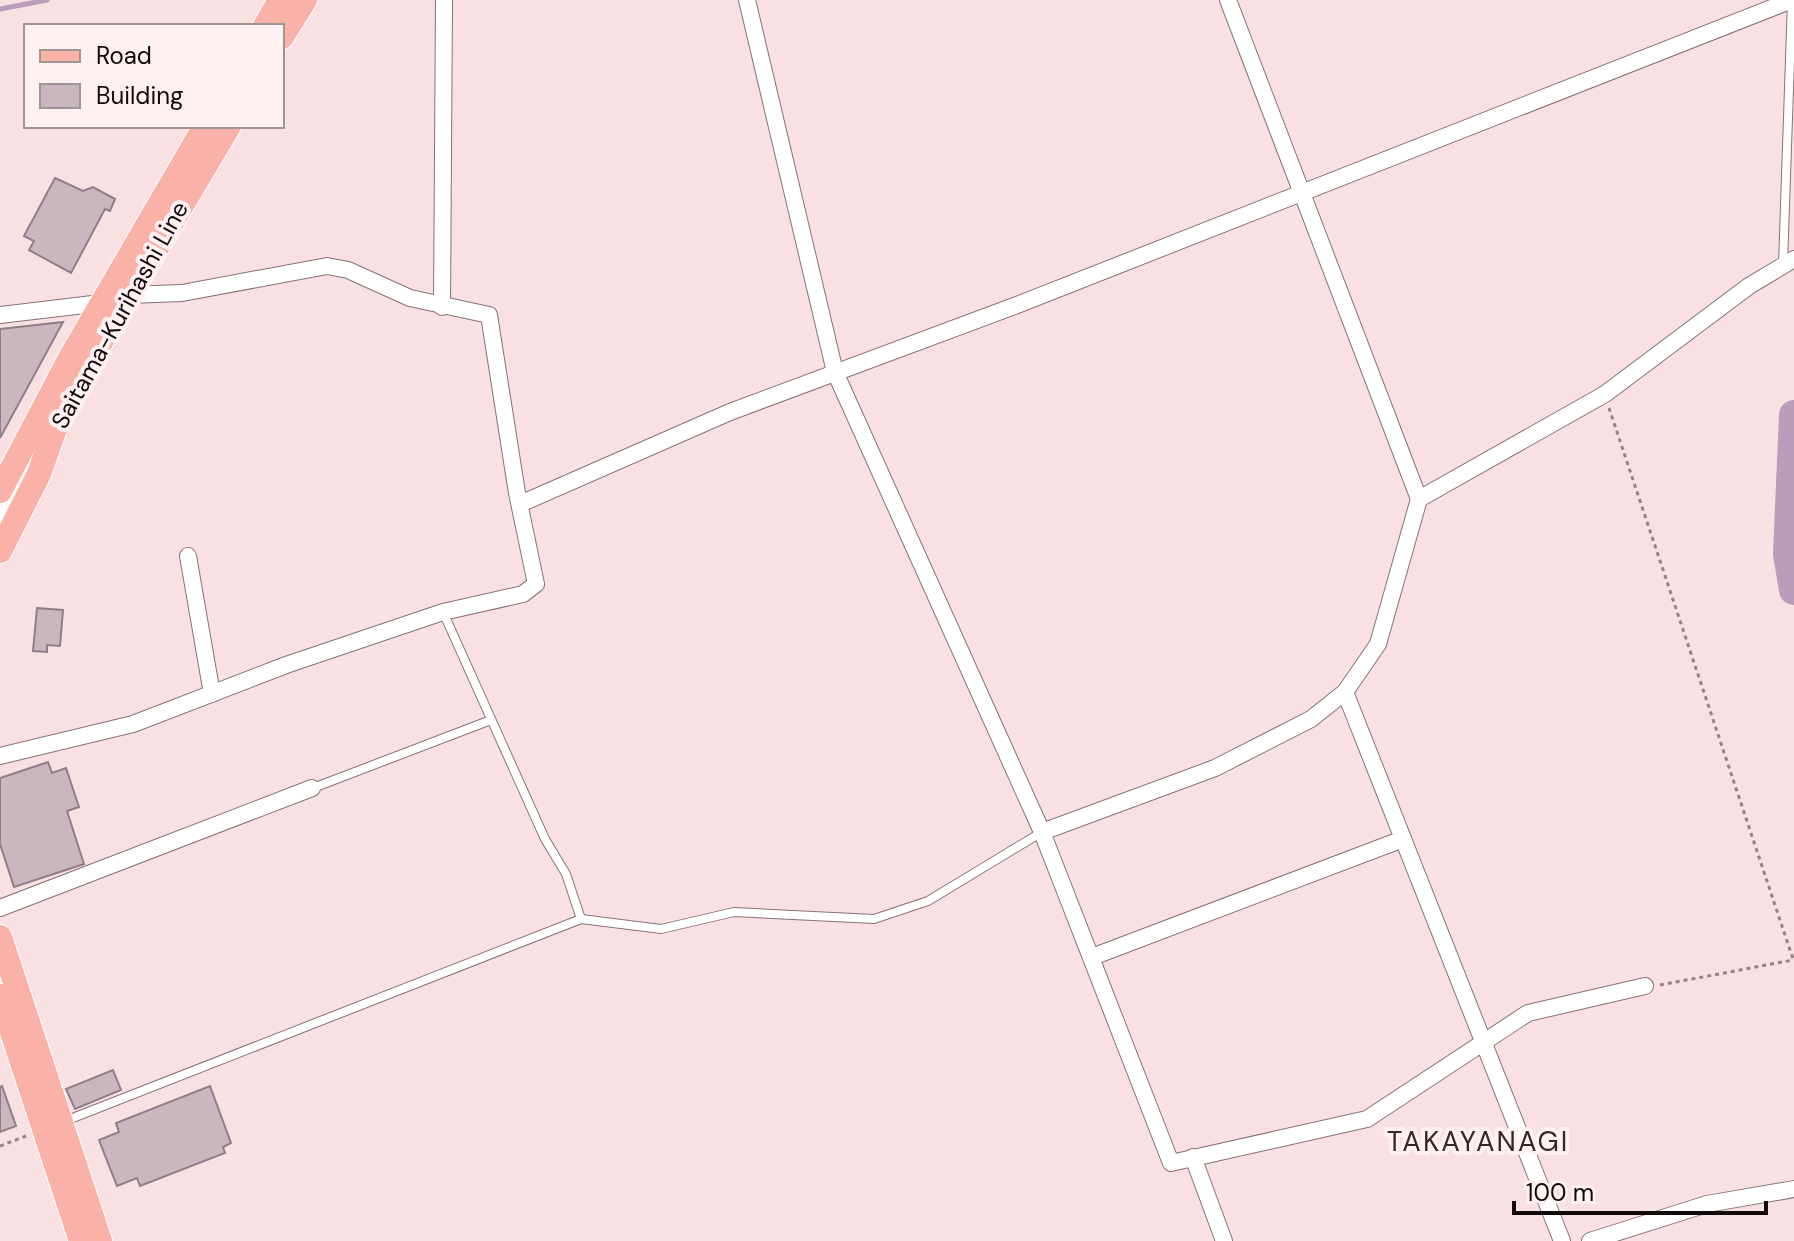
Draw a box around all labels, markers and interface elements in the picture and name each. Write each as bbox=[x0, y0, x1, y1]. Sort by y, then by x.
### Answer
legend bbox=[24, 24, 284, 128]
text: Road bbox=[96, 40, 152, 71]
text: Building bbox=[96, 80, 183, 111]
street label: Saitama-Kurihashi Line bbox=[44, 196, 195, 434]
district label: TAKAYANAGI bbox=[1387, 1123, 1569, 1160]
scale bar bbox=[1514, 1165, 1766, 1215]
text: 100 m bbox=[1526, 1177, 1594, 1208]

